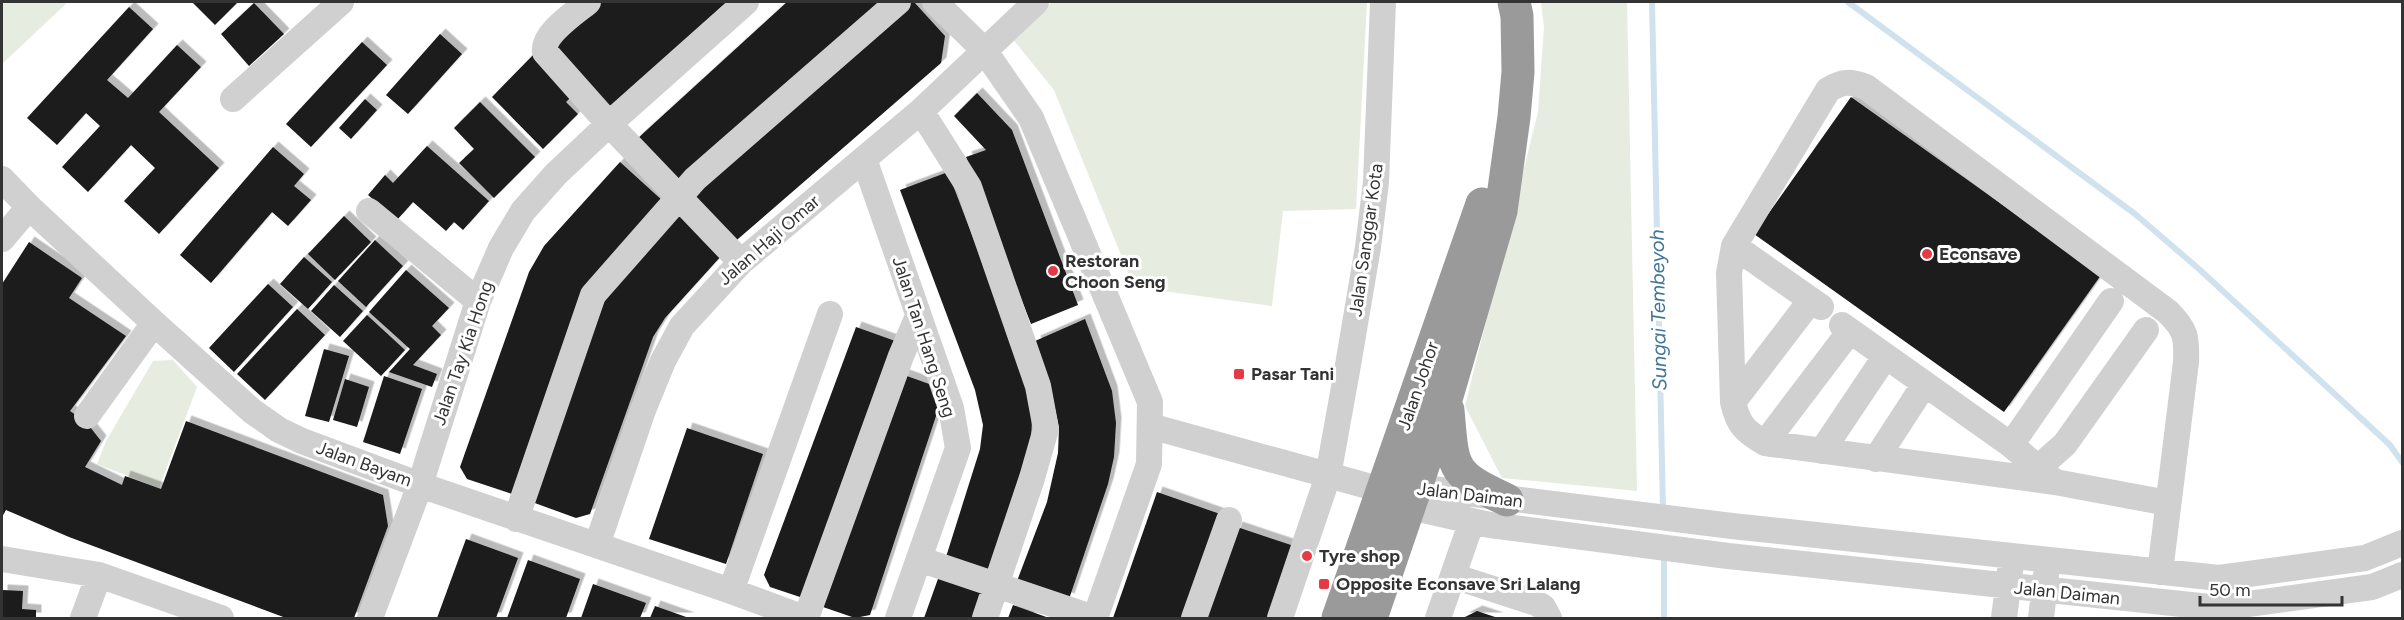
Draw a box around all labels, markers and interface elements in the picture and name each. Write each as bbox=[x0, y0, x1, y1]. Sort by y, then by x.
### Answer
street label: Jalan Sanggar Kota bbox=[1344, 162, 1388, 318]
street label: Jalan Haji Omar bbox=[714, 190, 824, 290]
water label: Sungai Tembeyoh bbox=[1645, 229, 1671, 391]
place label: Econsave bbox=[1939, 243, 2018, 265]
marker: Econsave bbox=[1920, 247, 1934, 261]
place label: Restoran Choon Seng bbox=[1065, 250, 1166, 293]
street label: Jalan Tan Hang Seng bbox=[888, 254, 960, 420]
marker: Restoran Choon Seng bbox=[1046, 264, 1060, 278]
street label: Jalan Tay Kia Hong bbox=[428, 278, 498, 428]
street label: Jalan Johor bbox=[1393, 339, 1443, 433]
place label: Pasar Tani bbox=[1251, 363, 1334, 385]
marker: Pasar Tani bbox=[1232, 367, 1246, 381]
street label: Jalan Bayam bbox=[313, 437, 415, 491]
street label: Jalan Daiman bbox=[1416, 478, 1524, 512]
place label: Tyre shop bbox=[1319, 545, 1400, 567]
marker: Tyre shop bbox=[1300, 549, 1314, 563]
scale bar bbox=[2200, 569, 2342, 607]
place label: Opposite Econsave Sri Lalang bbox=[1336, 573, 1581, 595]
marker: Opposite Econsave Sri Lalang bbox=[1317, 577, 1331, 591]
street label: Jalan Daiman bbox=[2013, 577, 2121, 609]
text: 50 m bbox=[2209, 579, 2251, 601]

